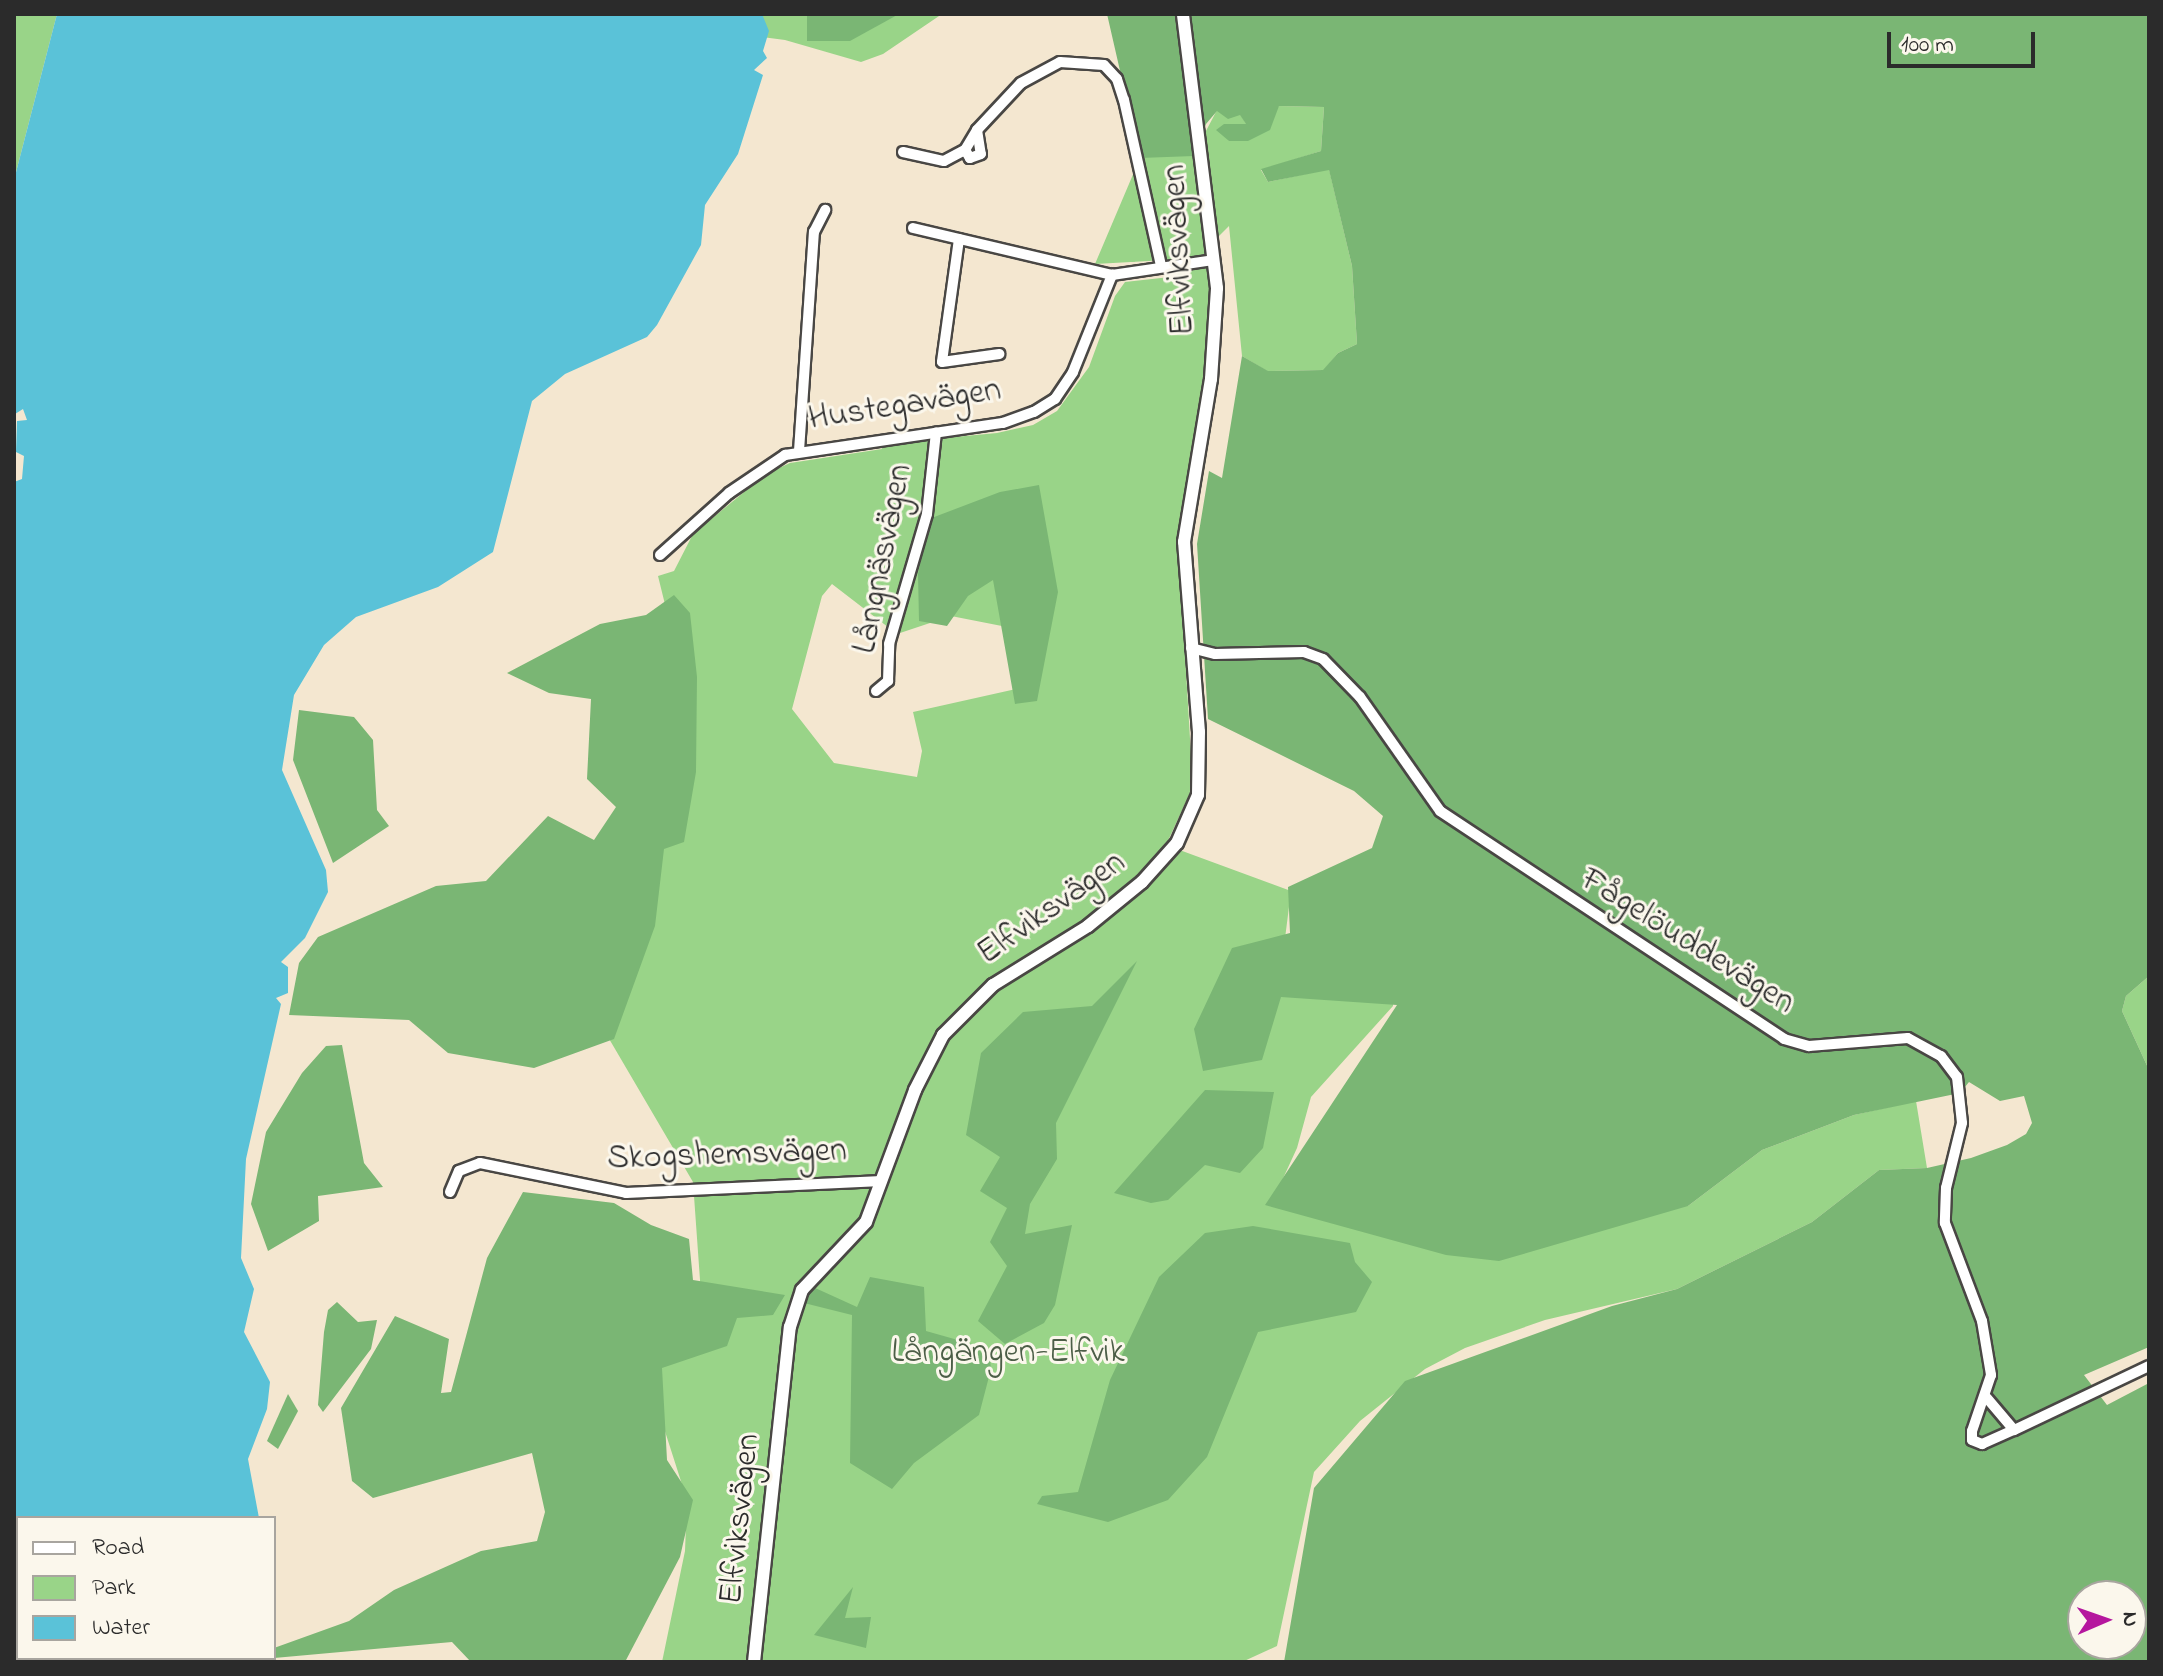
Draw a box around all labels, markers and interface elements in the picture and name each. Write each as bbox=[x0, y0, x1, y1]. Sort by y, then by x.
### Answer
scale bar bbox=[1891, 16, 2039, 66]
text: 100 m bbox=[1901, 28, 1954, 63]
street label: Elfviksvägen bbox=[1155, 163, 1205, 337]
street label: Hustegavägen bbox=[806, 371, 1004, 441]
street label: Långnäsvägen bbox=[846, 461, 922, 657]
street label: Elfviksvägen bbox=[970, 843, 1134, 975]
street label: Fågelöuddevägen bbox=[1572, 860, 1802, 1024]
street label: Skogshemsvägen bbox=[607, 1131, 847, 1181]
park label: Långängen-Elfvik bbox=[891, 1334, 1125, 1374]
street label: Elfviksvägen bbox=[712, 1432, 770, 1606]
legend bbox=[16, 1516, 276, 1660]
text: Road bbox=[92, 1531, 144, 1566]
text: Park bbox=[92, 1571, 135, 1606]
north arrow bbox=[2067, 1580, 2147, 1660]
text: Water bbox=[92, 1611, 150, 1646]
text: N bbox=[2113, 1611, 2145, 1627]

